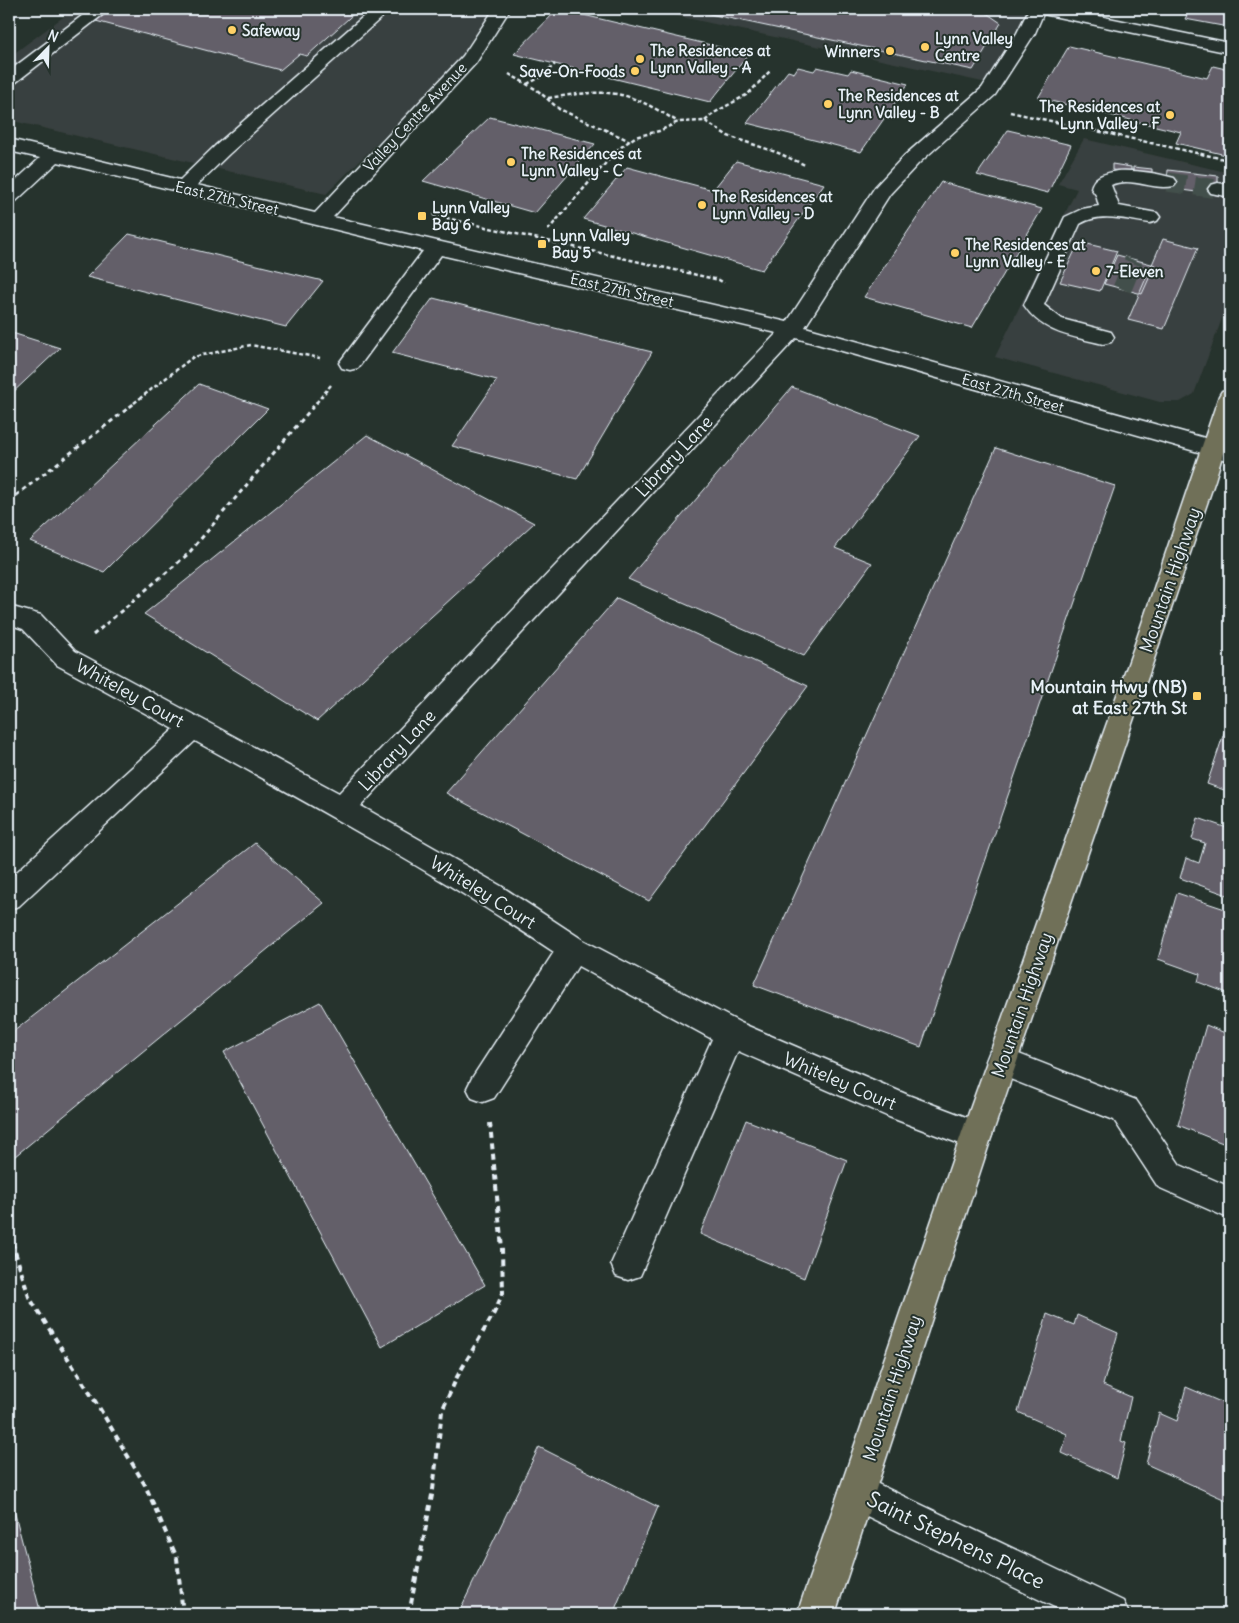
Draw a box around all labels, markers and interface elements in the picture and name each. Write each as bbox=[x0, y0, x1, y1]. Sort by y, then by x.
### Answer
place label: Safeway bbox=[242, 21, 300, 41]
north arrow bbox=[22, 22, 72, 72]
marker: Safeway bbox=[226, 24, 238, 36]
text: N bbox=[45, 26, 61, 46]
place label: Lynn Valley Centre bbox=[935, 29, 1013, 65]
place label: The Residences at Lynn Valley - A bbox=[650, 41, 772, 78]
marker: Lynn Valley Centre bbox=[919, 41, 931, 53]
place label: Winners bbox=[825, 42, 880, 61]
marker: Winners bbox=[884, 45, 896, 57]
marker: The Residences at Lynn Valley - A bbox=[634, 53, 646, 65]
street label: Valley Centre Avenue bbox=[359, 58, 471, 176]
place label: Save-On-Foods bbox=[519, 62, 625, 81]
marker: Save-On-Foods bbox=[629, 65, 641, 77]
place label: The Residences at Lynn Valley - B bbox=[838, 86, 960, 123]
place label: The Residences at Lynn Valley - F bbox=[1039, 97, 1161, 134]
marker: The Residences at Lynn Valley - B bbox=[822, 98, 834, 110]
marker: The Residences at Lynn Valley - F bbox=[1164, 109, 1176, 121]
place label: The Residences at Lynn Valley - C bbox=[521, 144, 643, 181]
marker: The Residences at Lynn Valley - C bbox=[505, 156, 517, 168]
street label: East 27th Street bbox=[173, 177, 281, 219]
place label: The Residences at Lynn Valley - D bbox=[712, 187, 834, 224]
place label: Lynn Valley Bay 6 bbox=[432, 198, 510, 235]
marker: The Residences at Lynn Valley - D bbox=[696, 199, 708, 211]
marker: Lynn Valley Bay 6 bbox=[416, 210, 428, 222]
place label: Lynn Valley Bay 5 bbox=[552, 226, 630, 263]
place label: The Residences at Lynn Valley - E bbox=[965, 235, 1087, 272]
marker: Lynn Valley Bay 5 bbox=[536, 238, 548, 250]
marker: The Residences at Lynn Valley - E bbox=[949, 247, 961, 259]
place label: 7-Eleven bbox=[1106, 262, 1164, 281]
marker: 7-Eleven bbox=[1090, 265, 1102, 277]
street label: East 27th Street bbox=[568, 269, 676, 311]
street label: East 27th Street bbox=[960, 369, 1066, 417]
street label: Library Lane bbox=[630, 410, 718, 502]
street label: Mountain Highway bbox=[1134, 504, 1206, 656]
street label: Whiteley Court bbox=[72, 654, 188, 732]
place label: Mountain Hwy (NB) at East 27th St bbox=[1030, 675, 1188, 719]
marker: Mountain Hwy (NB) at East 27th St bbox=[1191, 690, 1203, 702]
street label: Library Lane bbox=[353, 704, 441, 796]
street label: Whiteley Court bbox=[426, 850, 540, 934]
street label: Mountain Highway bbox=[986, 929, 1058, 1081]
street label: Whiteley Court bbox=[780, 1047, 900, 1115]
street label: Mountain Highway bbox=[858, 1312, 926, 1464]
street label: Saint Stephens Place bbox=[863, 1485, 1049, 1595]

